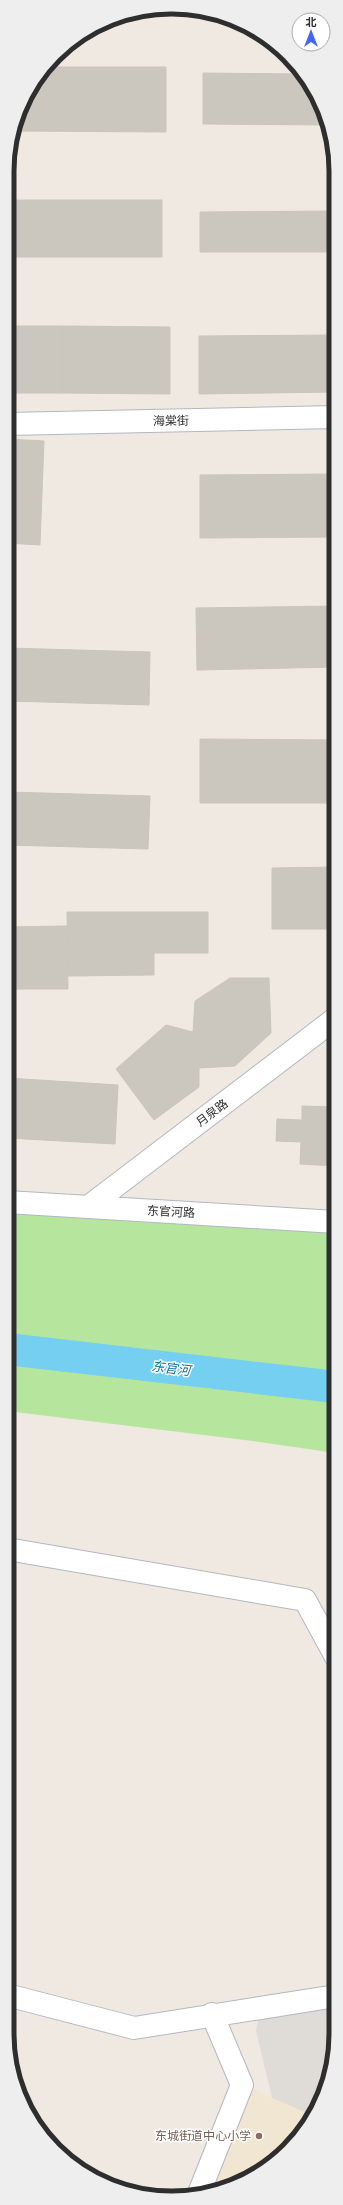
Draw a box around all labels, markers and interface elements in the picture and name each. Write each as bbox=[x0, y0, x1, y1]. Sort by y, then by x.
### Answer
north arrow bbox=[291, 12, 331, 52]
text: 北 bbox=[306, 16, 317, 29]
street label: 海棠街 bbox=[153, 414, 189, 429]
street label: 月泉路 bbox=[193, 1097, 231, 1130]
street label: 东官河路 bbox=[147, 1204, 195, 1221]
water label: 东官河 bbox=[151, 1359, 194, 1380]
place label: 东城街道中心小学 bbox=[155, 2129, 251, 2144]
marker: 东城街道中心小学 bbox=[254, 2131, 264, 2141]

